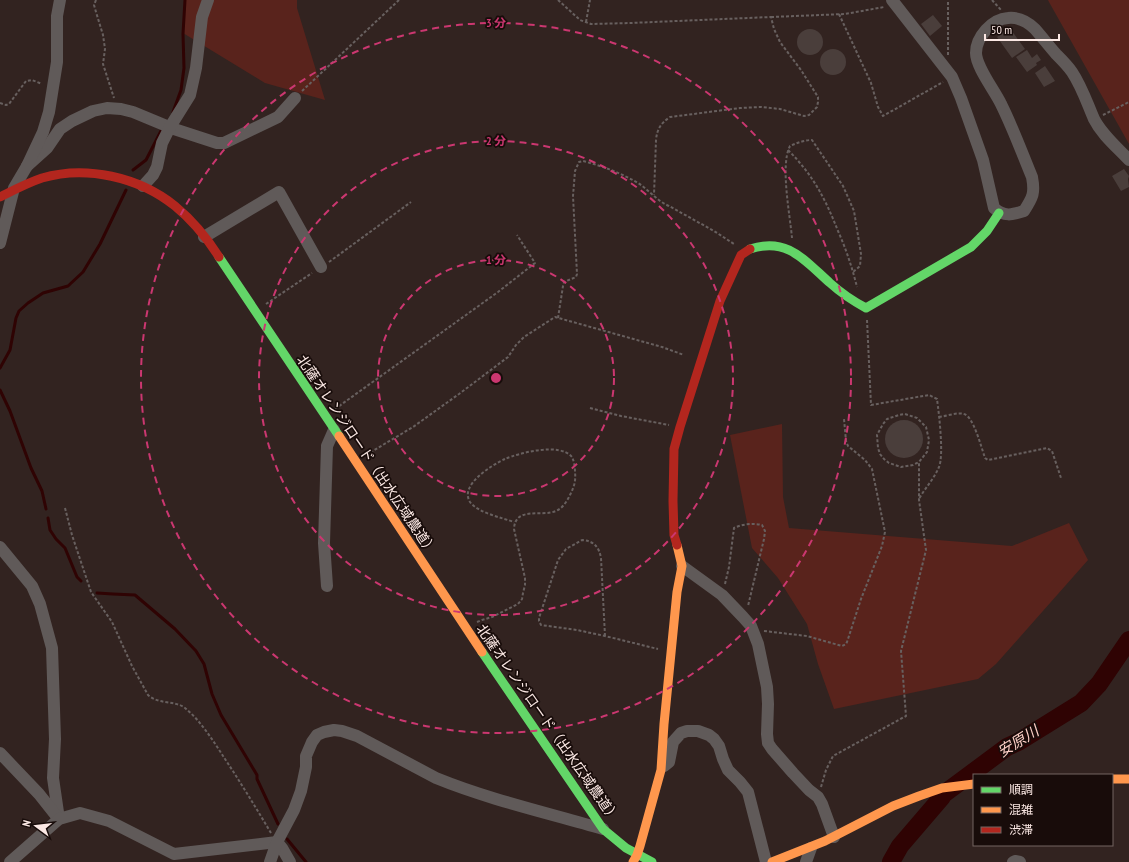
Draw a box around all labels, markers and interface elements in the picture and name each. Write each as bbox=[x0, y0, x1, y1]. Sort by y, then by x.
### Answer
text: 3 分 bbox=[486, 15, 506, 30]
scale bar bbox=[985, 16, 1059, 42]
text: 50 m bbox=[991, 22, 1012, 37]
text: 2 分 bbox=[486, 133, 506, 148]
text: 1 分 bbox=[486, 252, 506, 267]
street label: 北薩オレンジロード（出水広域農道） bbox=[293, 351, 441, 559]
centre of rings bbox=[489, 371, 503, 385]
street label: 北薩オレンジロード（出水広域農道） bbox=[472, 620, 624, 826]
water label: 安原川 bbox=[994, 720, 1044, 761]
legend bbox=[973, 774, 1113, 846]
text: 順調 bbox=[1009, 782, 1033, 797]
text: 混雑 bbox=[1009, 802, 1033, 817]
north arrow bbox=[16, 806, 56, 846]
text: N bbox=[19, 819, 34, 828]
text: 渋滞 bbox=[1009, 822, 1033, 837]

